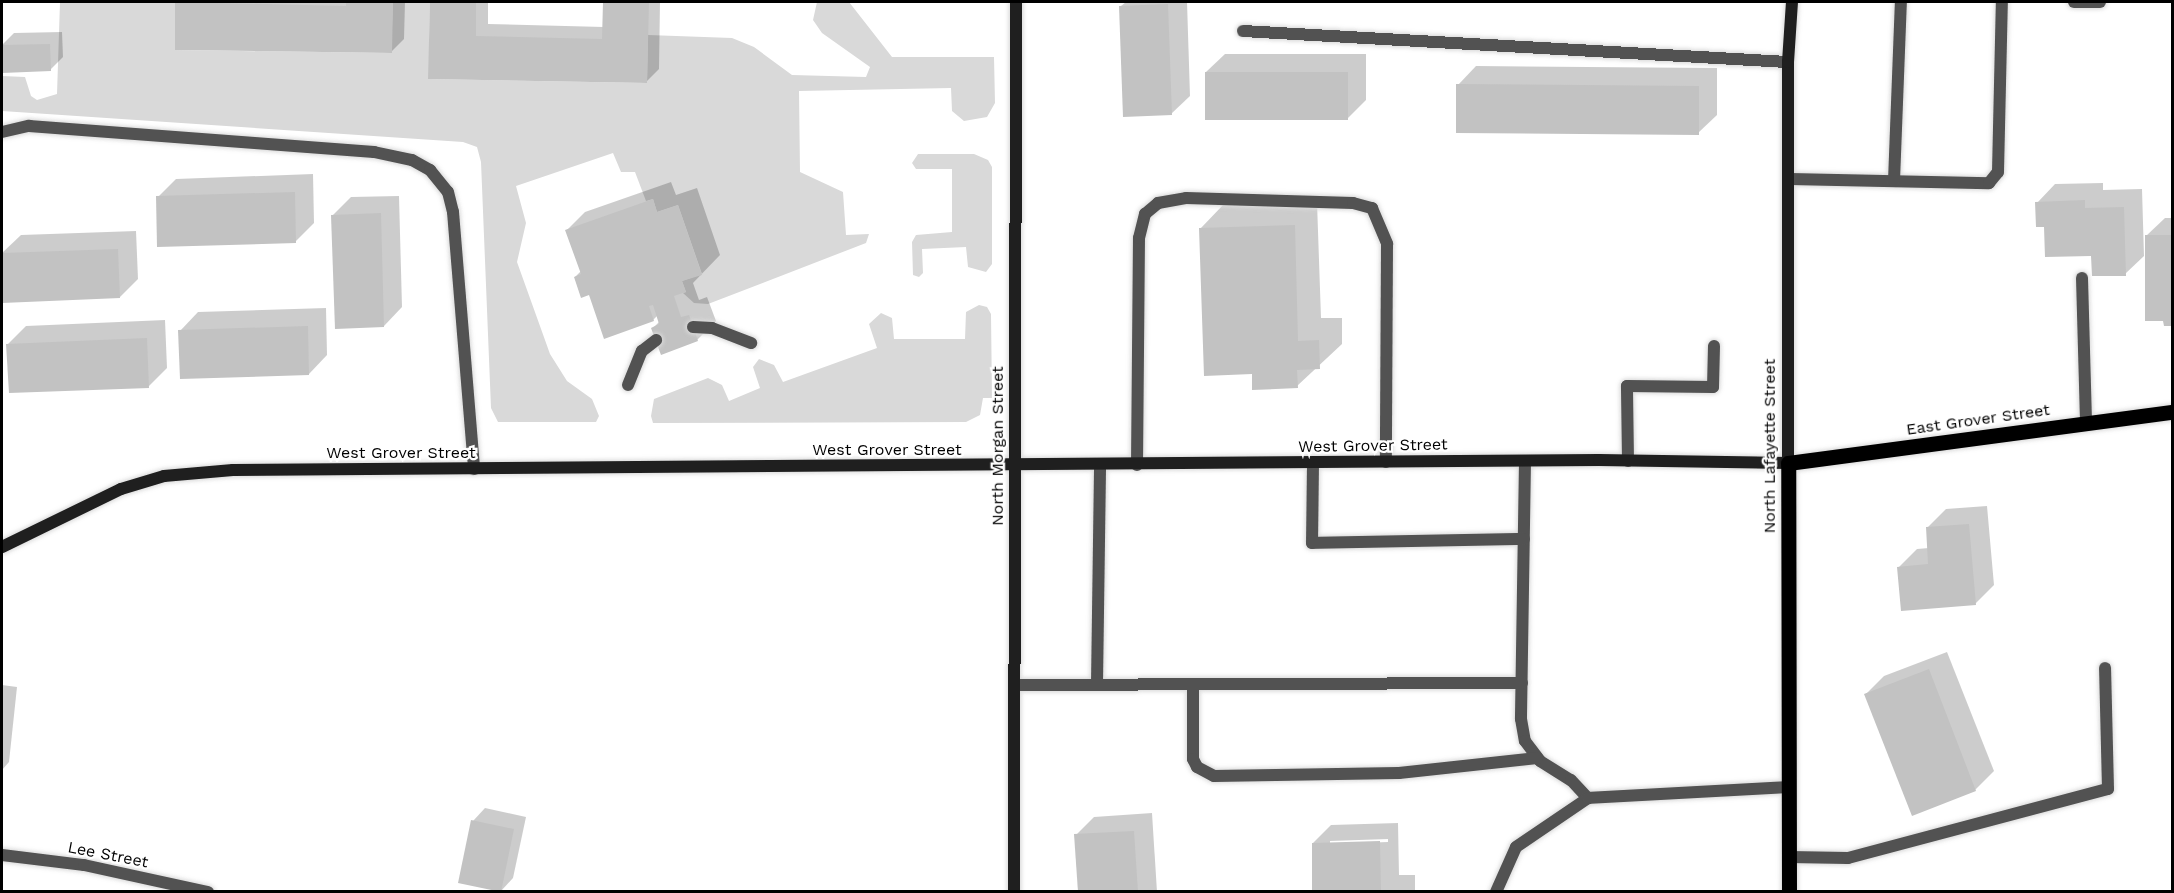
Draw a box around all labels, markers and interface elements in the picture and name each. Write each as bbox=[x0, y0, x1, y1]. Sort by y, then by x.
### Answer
street label: North Lafayette Street bbox=[1760, 359, 1780, 533]
street label: North Morgan Street bbox=[988, 366, 1008, 526]
street label: East Grover Street bbox=[1905, 400, 2051, 440]
street label: West Grover Street bbox=[1298, 435, 1448, 457]
street label: West Grover Street bbox=[812, 440, 962, 460]
street label: West Grover Street bbox=[326, 443, 476, 463]
street label: Lee Street bbox=[66, 838, 150, 872]

